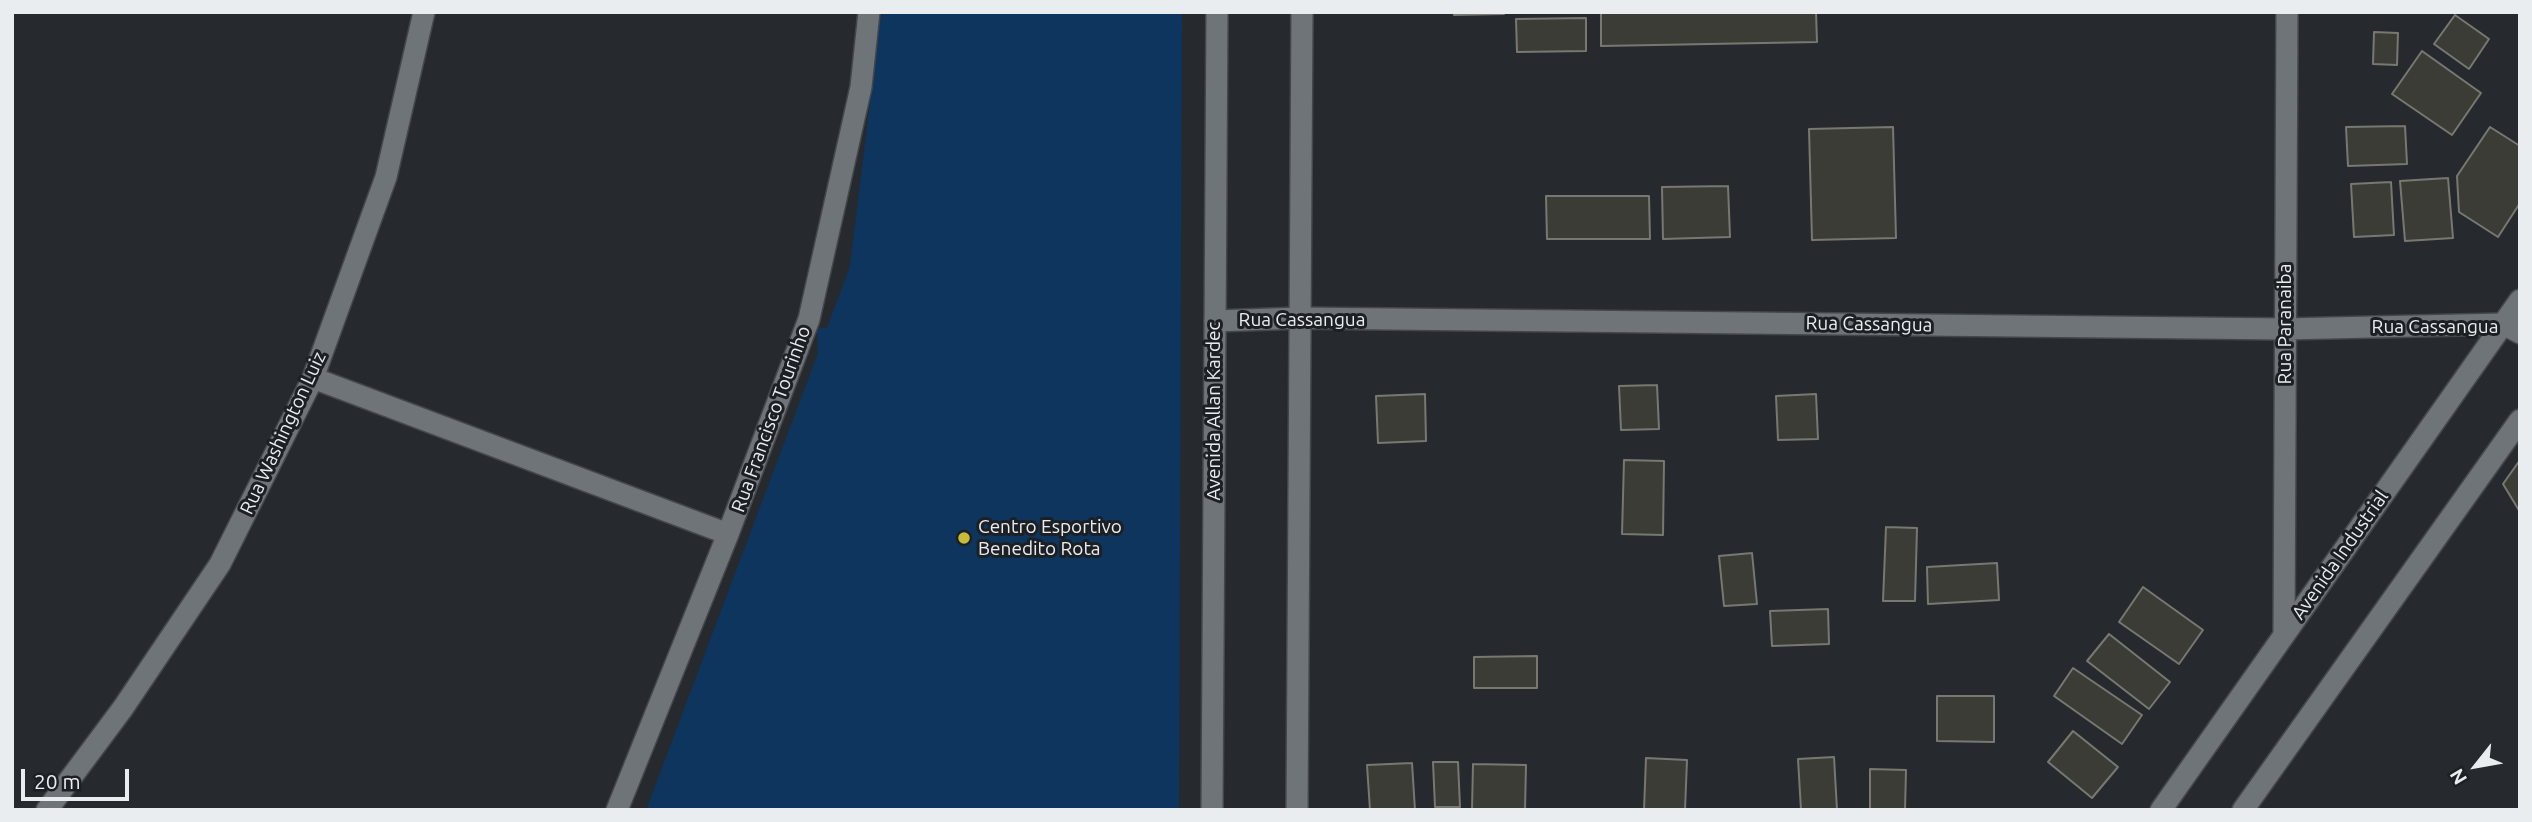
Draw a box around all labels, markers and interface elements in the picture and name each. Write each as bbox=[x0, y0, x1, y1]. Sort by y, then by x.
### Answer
street label: Rua Paranaiba bbox=[2274, 264, 2296, 384]
street label: Rua Cassangua bbox=[1239, 309, 1365, 331]
street label: Rua Cassangua bbox=[1805, 311, 1933, 337]
street label: Rua Cassangua bbox=[2372, 316, 2498, 338]
street label: Avenida Allan Kardec bbox=[1203, 322, 1225, 500]
street label: Rua Francisco Tourinho bbox=[727, 323, 815, 515]
street label: Rua Washington Luiz bbox=[235, 348, 331, 518]
street label: Avenida Industrial bbox=[2287, 486, 2393, 624]
place label: Centro Esportivo Benedito Rota bbox=[978, 516, 1122, 560]
marker: Centro Esportivo Benedito Rota bbox=[956, 530, 972, 546]
north arrow bbox=[2441, 731, 2511, 801]
scale bar bbox=[24, 756, 133, 800]
text: N bbox=[2445, 765, 2471, 789]
text: 20 m bbox=[34, 769, 81, 793]

